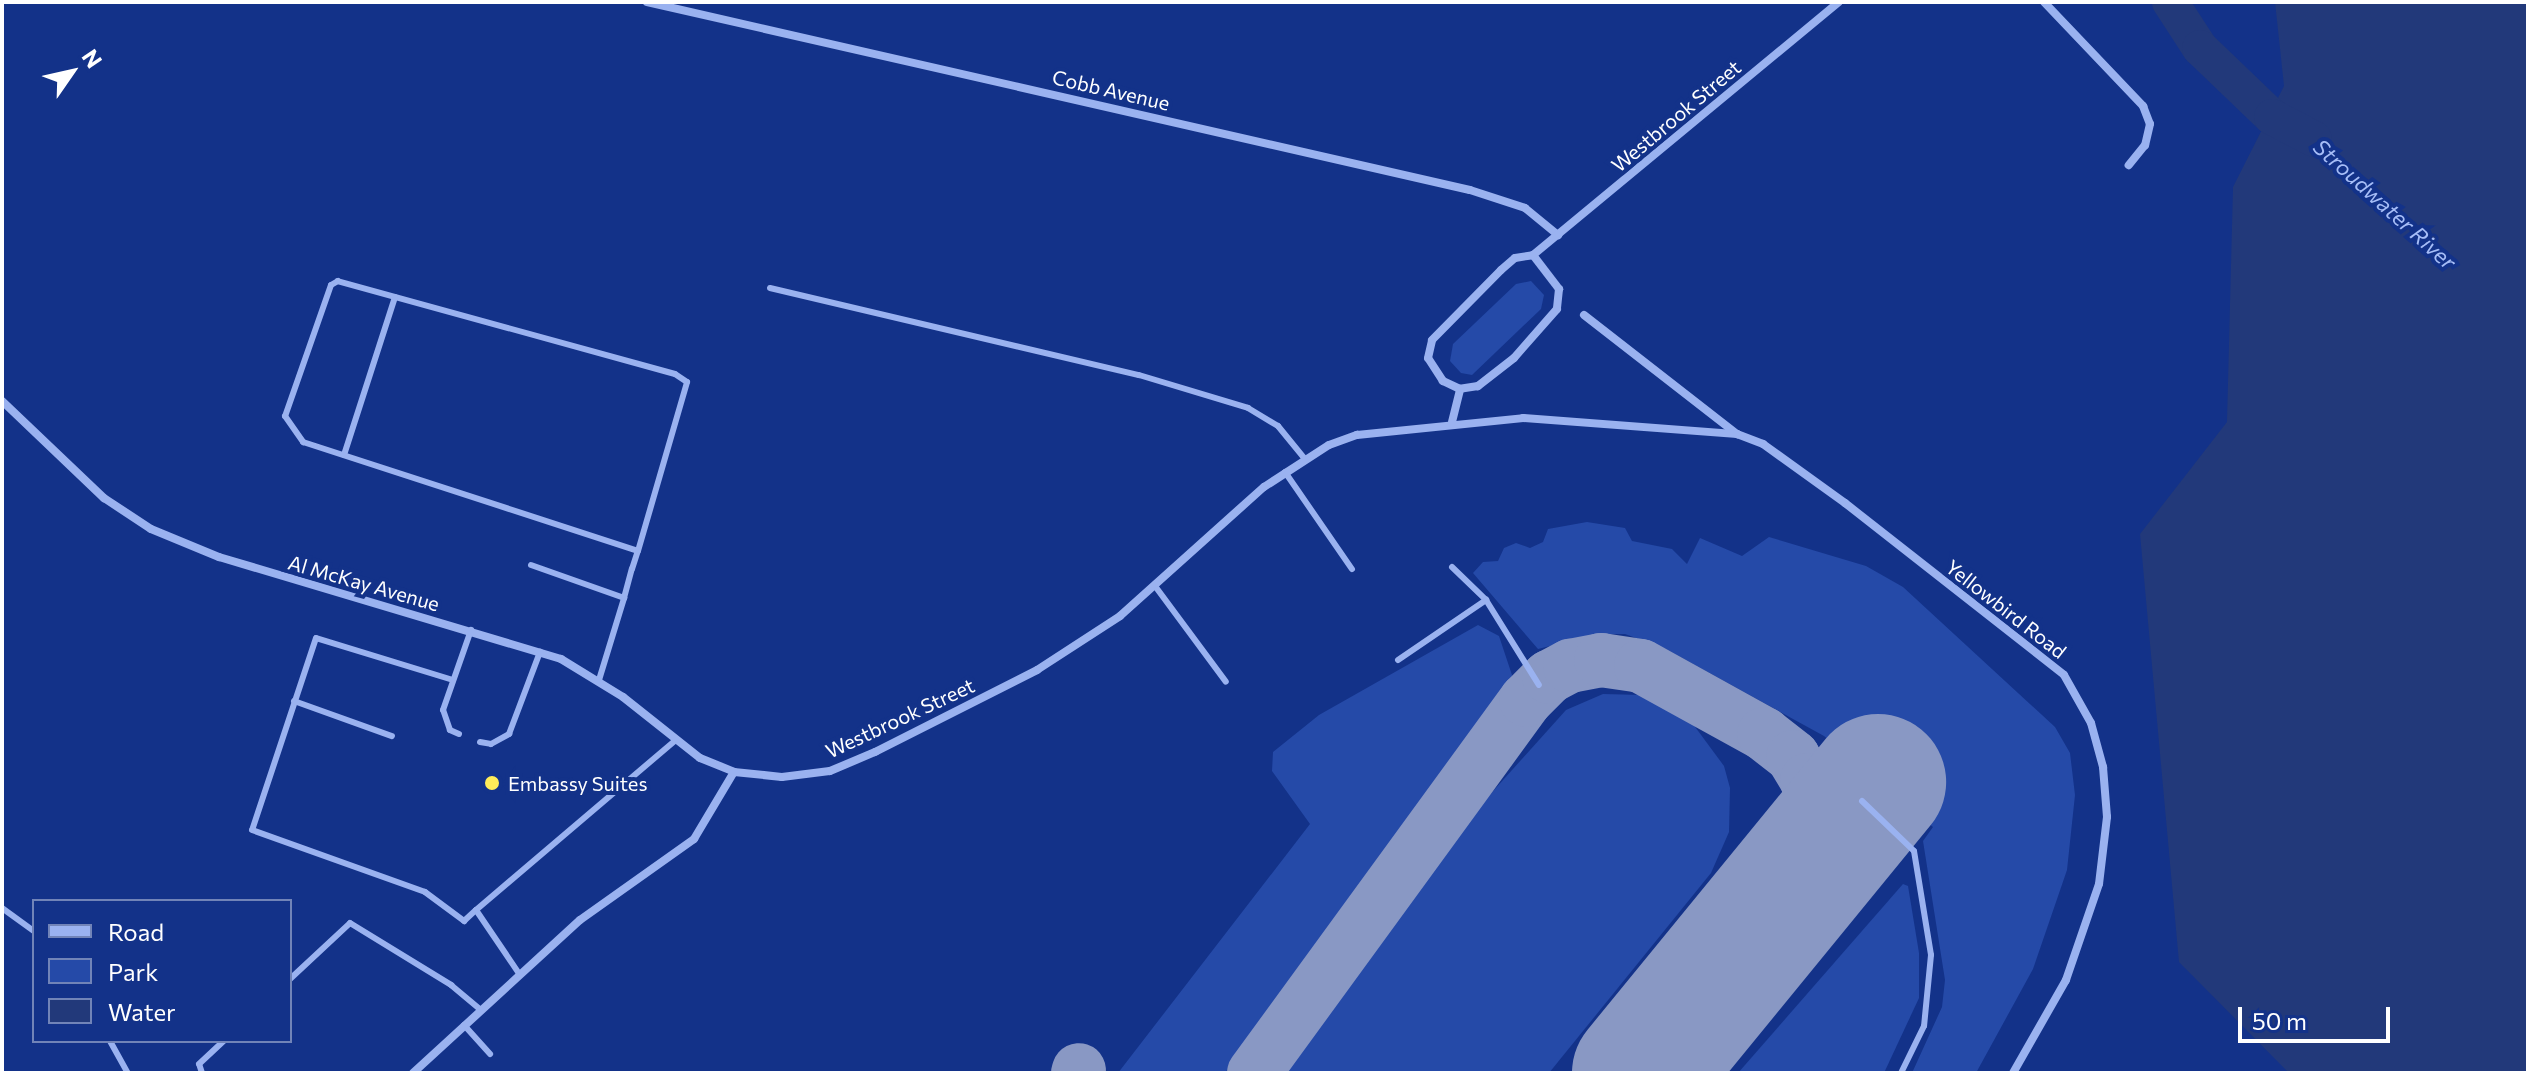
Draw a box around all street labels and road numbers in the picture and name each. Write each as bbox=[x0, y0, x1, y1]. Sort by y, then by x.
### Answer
street label: Westbrook Street bbox=[1606, 55, 1746, 177]
street label: Cobb Avenue bbox=[1050, 65, 1172, 115]
street label: Al McKay Avenue bbox=[286, 550, 442, 616]
street label: Yellowbird Road bbox=[1941, 555, 2071, 663]
street label: Westbrook Street bbox=[822, 673, 978, 763]

